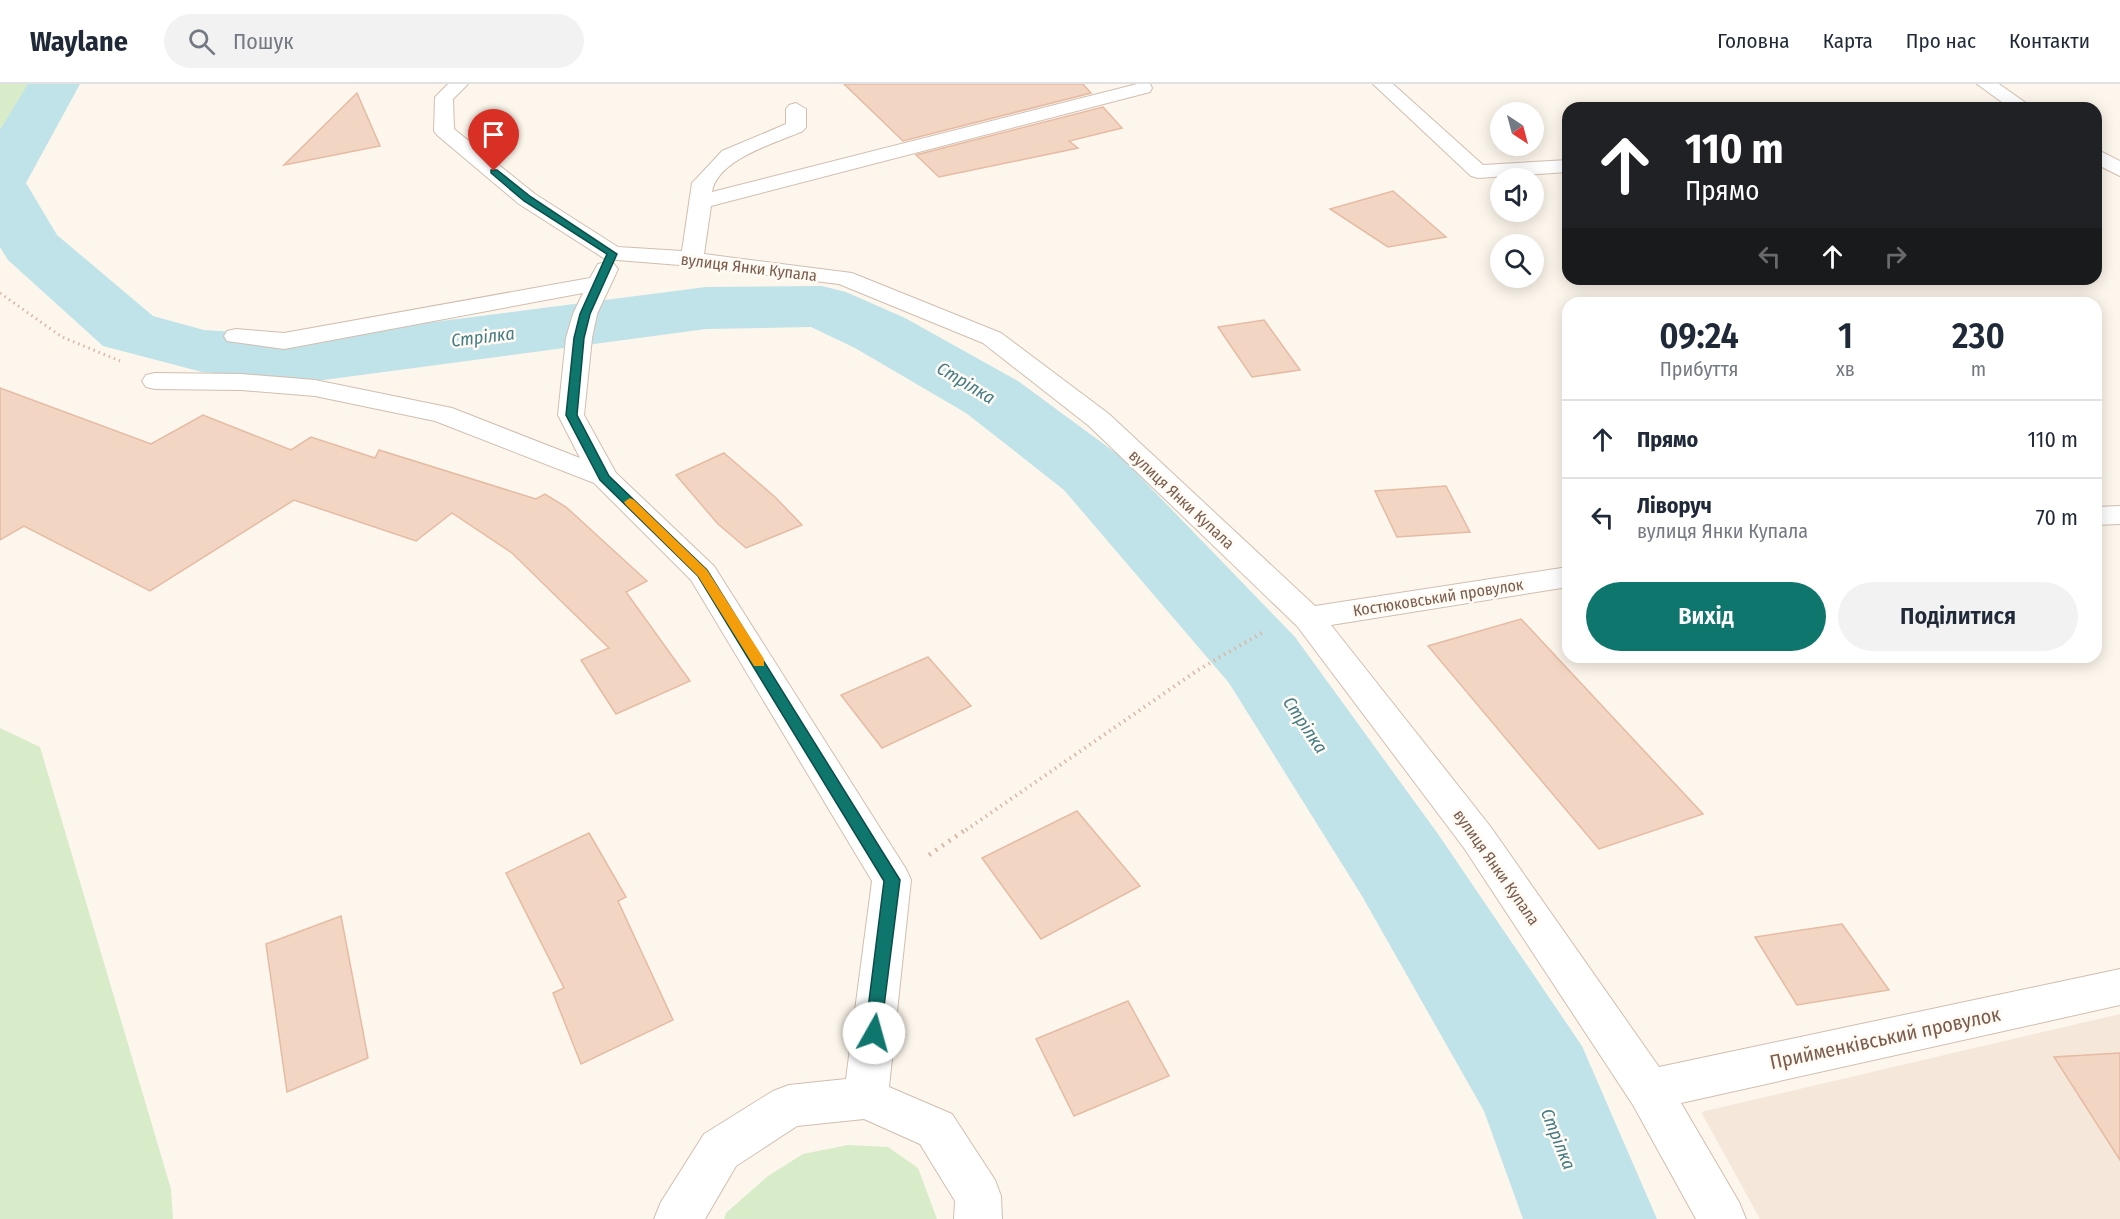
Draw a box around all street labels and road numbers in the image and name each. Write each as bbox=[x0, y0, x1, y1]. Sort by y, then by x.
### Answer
street label: вулиця Янки Купала bbox=[680, 250, 818, 285]
street label: вулиця Янки Купала bbox=[1125, 446, 1238, 553]
street label: Костюковський провулок bbox=[1352, 575, 1525, 620]
street label: вулиця Янки Купала bbox=[1450, 806, 1544, 929]
street label: Прийменківський провулок bbox=[1768, 1002, 2003, 1074]

